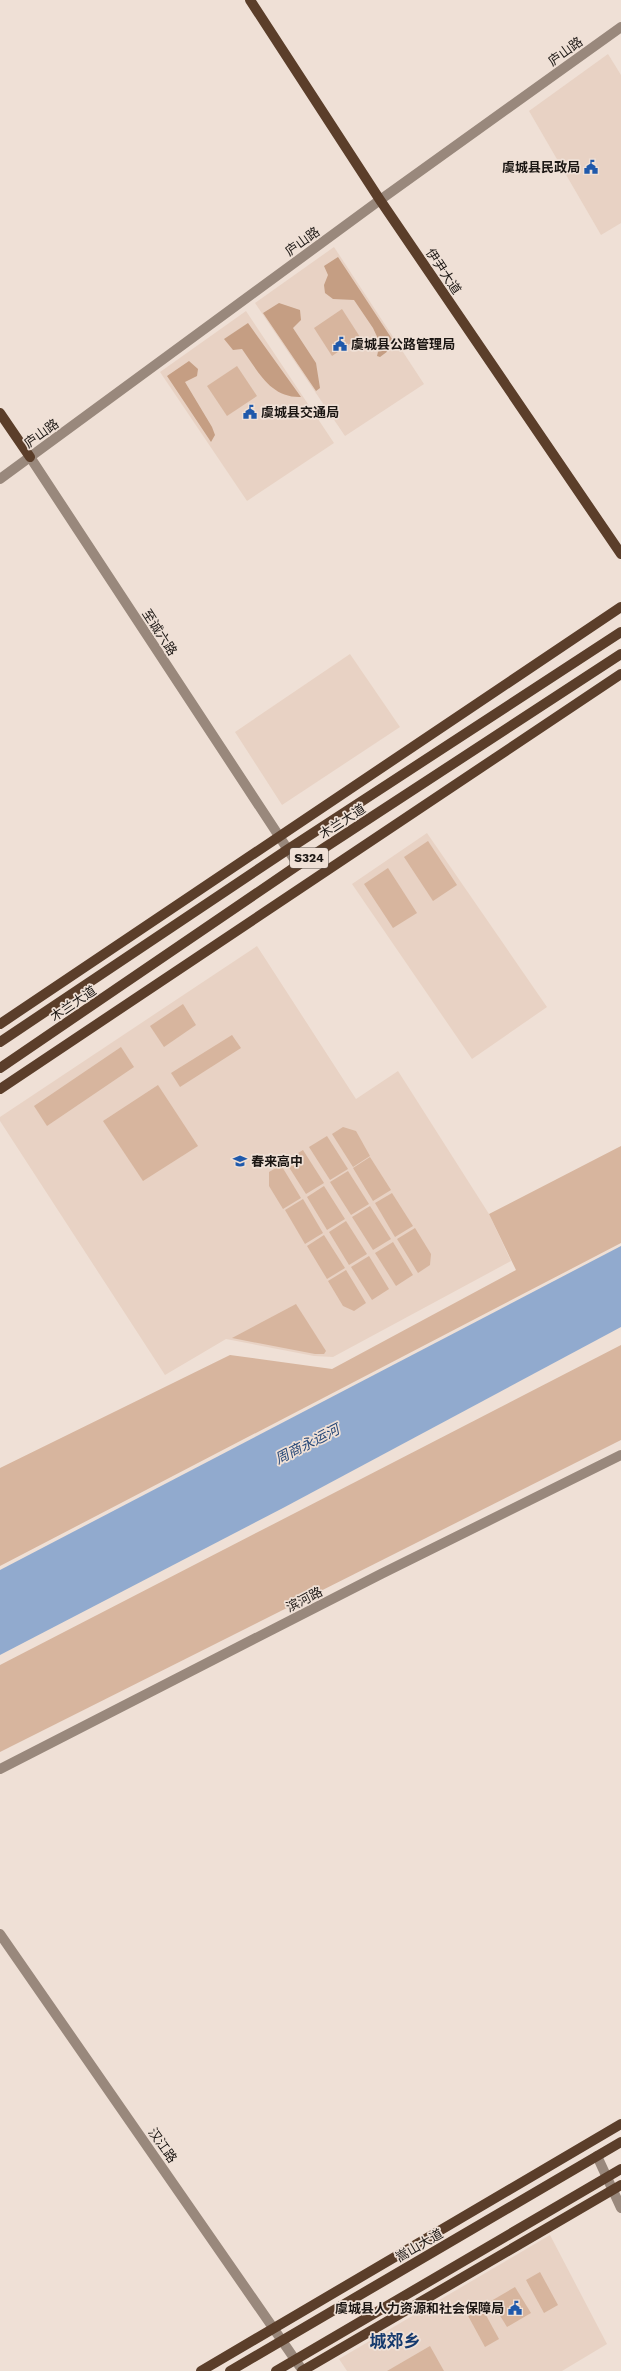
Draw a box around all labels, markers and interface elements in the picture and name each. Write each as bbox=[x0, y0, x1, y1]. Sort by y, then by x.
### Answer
street label: 庐山路 bbox=[545, 34, 585, 69]
public building icon: 虞城县民政局 bbox=[583, 159, 599, 175]
place label: 虞城县民政局 bbox=[502, 160, 580, 175]
street label: 庐山路 bbox=[282, 224, 322, 259]
street label: 伊尹大道 bbox=[423, 246, 464, 297]
public building icon: 虞城县公路管理局 bbox=[332, 336, 348, 352]
place label: 虞城县公路管理局 bbox=[351, 337, 455, 352]
public building icon: 虞城县交通局 bbox=[242, 404, 258, 420]
place label: 虞城县交通局 bbox=[261, 405, 339, 420]
street label: 庐山路 bbox=[21, 416, 61, 451]
street label: 至诚六路 bbox=[139, 606, 180, 658]
street label: 木兰大道 bbox=[316, 801, 368, 842]
road number: S324 bbox=[290, 848, 328, 868]
street label: 木兰大道 bbox=[48, 983, 99, 1024]
school or university icon: 春来高中 bbox=[232, 1153, 248, 1169]
place label: 春来高中 bbox=[251, 1154, 303, 1169]
water label: 周商永运河 bbox=[272, 1420, 344, 1467]
street label: 滨河路 bbox=[283, 1584, 325, 1615]
street label: 汉江路 bbox=[145, 2125, 180, 2166]
street label: 嵩山大道 bbox=[393, 2226, 446, 2265]
public building icon: 虞城县人力资源和社会保障局 bbox=[507, 2300, 523, 2316]
place label: 虞城县人力资源和社会保障局 bbox=[335, 2301, 504, 2316]
district label: 城郊乡 bbox=[370, 2331, 421, 2351]

